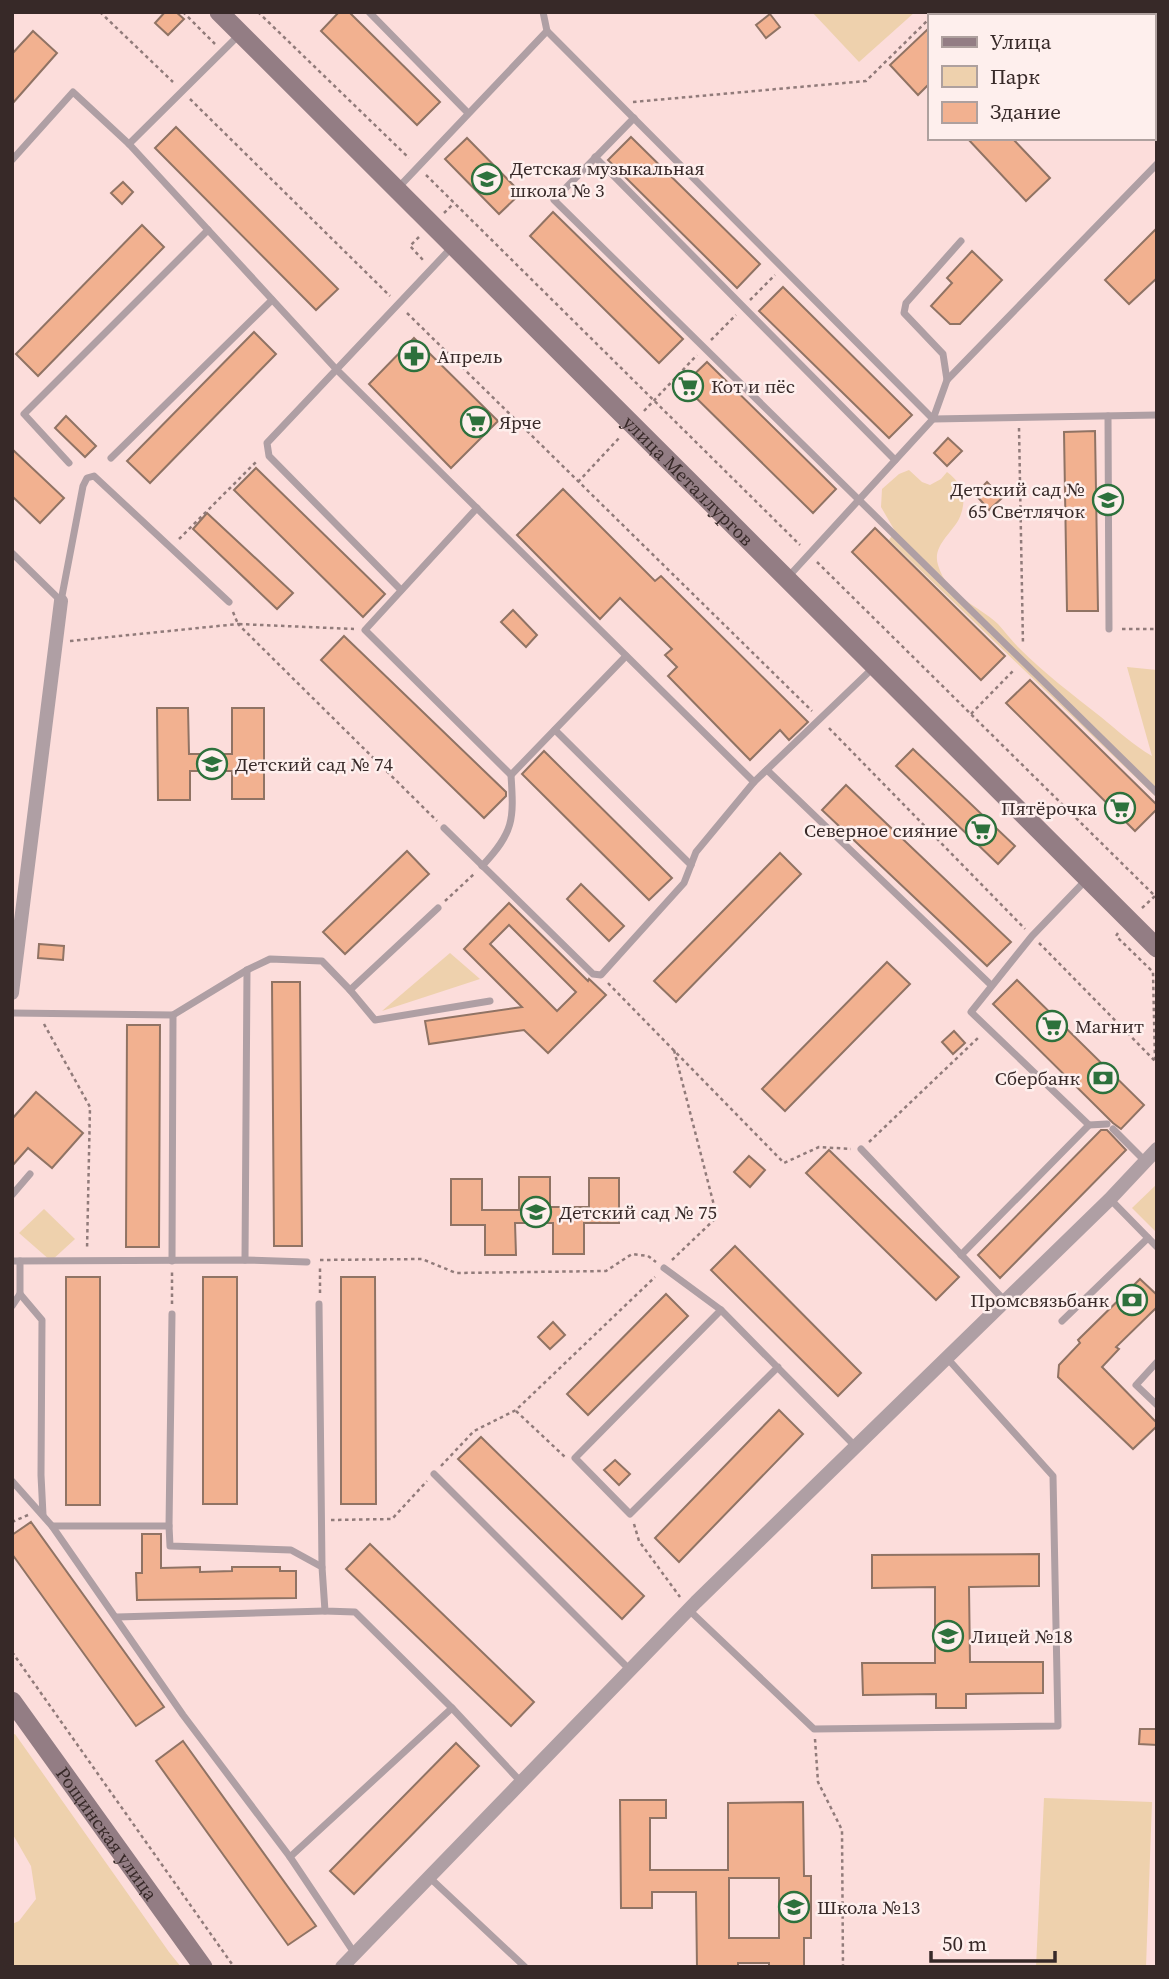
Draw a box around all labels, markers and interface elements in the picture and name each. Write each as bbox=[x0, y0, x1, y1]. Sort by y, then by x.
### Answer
legend bbox=[928, 14, 1155, 140]
text: Улица bbox=[990, 27, 1052, 56]
text: Парк bbox=[990, 62, 1040, 91]
text: Здание bbox=[990, 97, 1061, 126]
place label: Детская музыкальная школа № 3 bbox=[510, 155, 705, 203]
school or university icon: Детская музыкальная школа № 3 bbox=[470, 162, 504, 196]
pharmacy icon: Апрель bbox=[397, 339, 431, 373]
place label: Апрель bbox=[437, 343, 503, 369]
supermarket icon: Кот и пёс bbox=[671, 369, 705, 403]
place label: Кот и пёс bbox=[711, 373, 795, 399]
supermarket icon: Ярче bbox=[459, 405, 493, 439]
place label: Ярче bbox=[499, 409, 542, 435]
street label: улица Металлургов bbox=[617, 409, 760, 551]
place label: Детский сад № 65 Светлячок bbox=[950, 476, 1085, 524]
school or university icon: Детский сад № 65 Светлячок bbox=[1091, 483, 1125, 517]
school or university icon: Детский сад № 74 bbox=[195, 747, 229, 781]
place label: Детский сад № 74 bbox=[235, 751, 394, 777]
supermarket icon: Пятёрочка bbox=[1103, 791, 1137, 825]
place label: Пятёрочка bbox=[1001, 795, 1097, 821]
supermarket icon: Северное сияние bbox=[964, 813, 998, 847]
place label: Северное сияние bbox=[804, 817, 958, 843]
supermarket icon: Магнит bbox=[1035, 1009, 1069, 1043]
place label: Магнит bbox=[1075, 1013, 1144, 1039]
bank icon: Сбербанк bbox=[1086, 1061, 1120, 1095]
place label: Сбербанк bbox=[995, 1065, 1080, 1091]
school or university icon: Детский сад № 75 bbox=[519, 1195, 553, 1229]
place label: Детский сад № 75 bbox=[559, 1199, 717, 1225]
bank icon: Промсвязьбанк bbox=[1115, 1283, 1149, 1317]
place label: Промсвязьбанк bbox=[970, 1287, 1109, 1313]
school or university icon: Лицей №18 bbox=[931, 1619, 965, 1653]
place label: Лицей №18 bbox=[971, 1623, 1073, 1649]
street label: Рощинская улица bbox=[50, 1761, 164, 1906]
school or university icon: Школа №13 bbox=[777, 1890, 811, 1924]
place label: Школа №13 bbox=[817, 1894, 920, 1920]
scale bar bbox=[931, 1920, 1055, 1964]
text: 50 m bbox=[942, 1929, 987, 1958]

